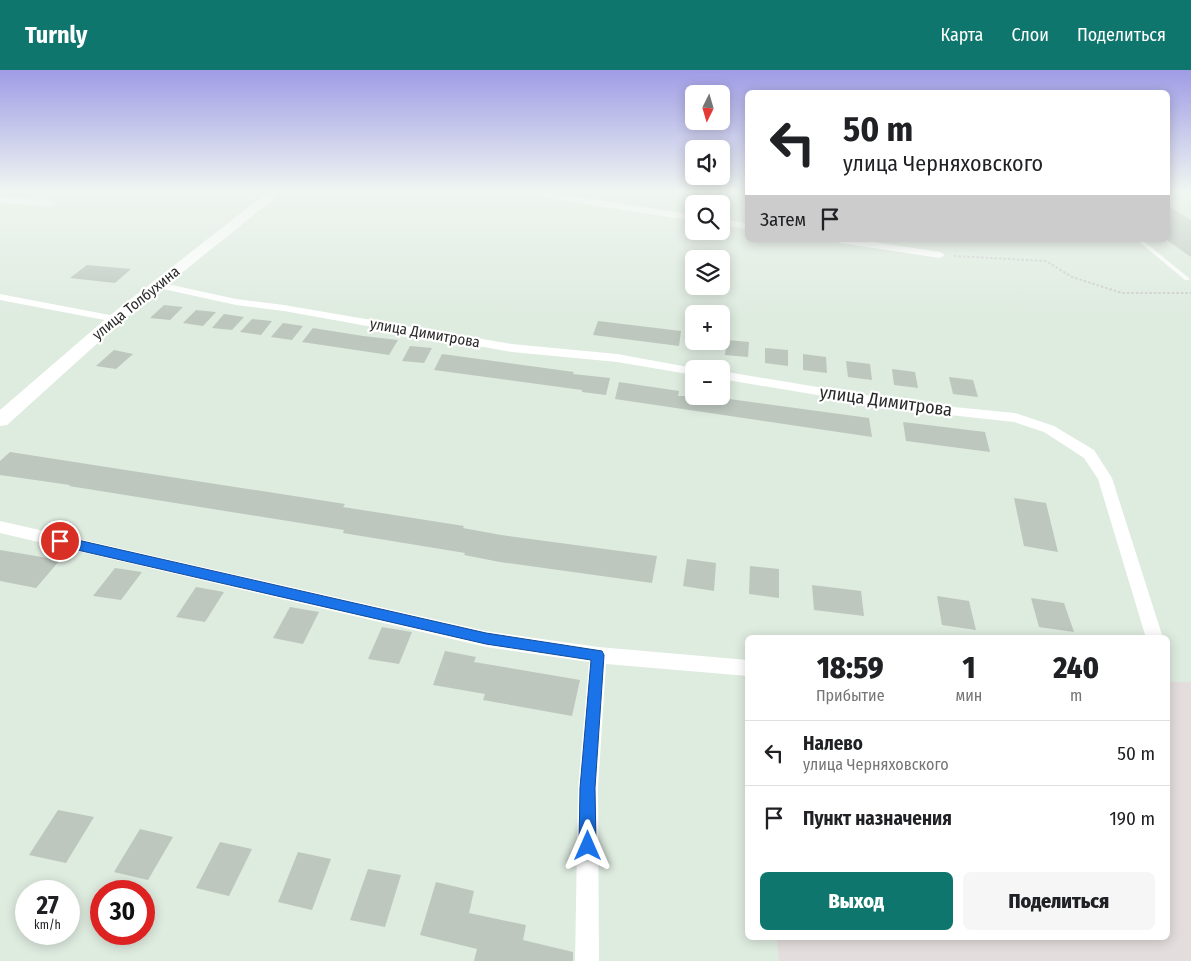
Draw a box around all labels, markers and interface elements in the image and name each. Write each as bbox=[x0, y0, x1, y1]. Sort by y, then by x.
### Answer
text: Turnly bbox=[25, 21, 87, 49]
text: Карта bbox=[940, 24, 983, 46]
text: Слои bbox=[1011, 24, 1049, 46]
text: Поделиться bbox=[1077, 24, 1166, 46]
north arrow bbox=[685, 85, 730, 130]
map controls bbox=[685, 85, 730, 405]
text: 50 m bbox=[843, 108, 913, 150]
icon: left bbox=[760, 110, 825, 175]
button: sound bbox=[685, 140, 730, 185]
text: улица Черняховского bbox=[843, 150, 1043, 177]
button: search bbox=[685, 195, 730, 240]
icon: arrive bbox=[816, 205, 844, 233]
text: Затем bbox=[760, 208, 806, 231]
button: layers bbox=[685, 250, 730, 295]
street label: улица Толбухина bbox=[89, 262, 183, 344]
button: + bbox=[685, 305, 730, 350]
street label: улица Димитрова bbox=[369, 314, 481, 352]
button: − bbox=[685, 360, 730, 405]
street label: улица Димитрова bbox=[818, 381, 954, 421]
pin bbox=[39, 520, 81, 562]
icon: arrive bbox=[46, 527, 74, 555]
text: 18:59 bbox=[817, 650, 884, 686]
text: 1 bbox=[962, 650, 975, 686]
text: 240 bbox=[1053, 650, 1099, 686]
text: Прибытие bbox=[816, 686, 885, 705]
text: мин bbox=[955, 686, 982, 705]
text: m bbox=[1070, 686, 1082, 705]
text: Налево bbox=[803, 732, 863, 755]
icon: left bbox=[760, 739, 788, 767]
text: 50 m bbox=[1117, 742, 1155, 765]
text: улица Черняховского bbox=[803, 755, 949, 774]
icon: arrive bbox=[760, 804, 788, 832]
text: Пункт назначения bbox=[803, 807, 952, 830]
text: 190 m bbox=[1109, 807, 1155, 830]
position arrow bbox=[561, 819, 613, 871]
button: Выход bbox=[760, 872, 953, 930]
button: Поделиться bbox=[963, 872, 1155, 930]
speed limit sign: 30 bbox=[90, 880, 155, 945]
text: 27 bbox=[36, 891, 59, 921]
text: km/h bbox=[34, 918, 61, 932]

